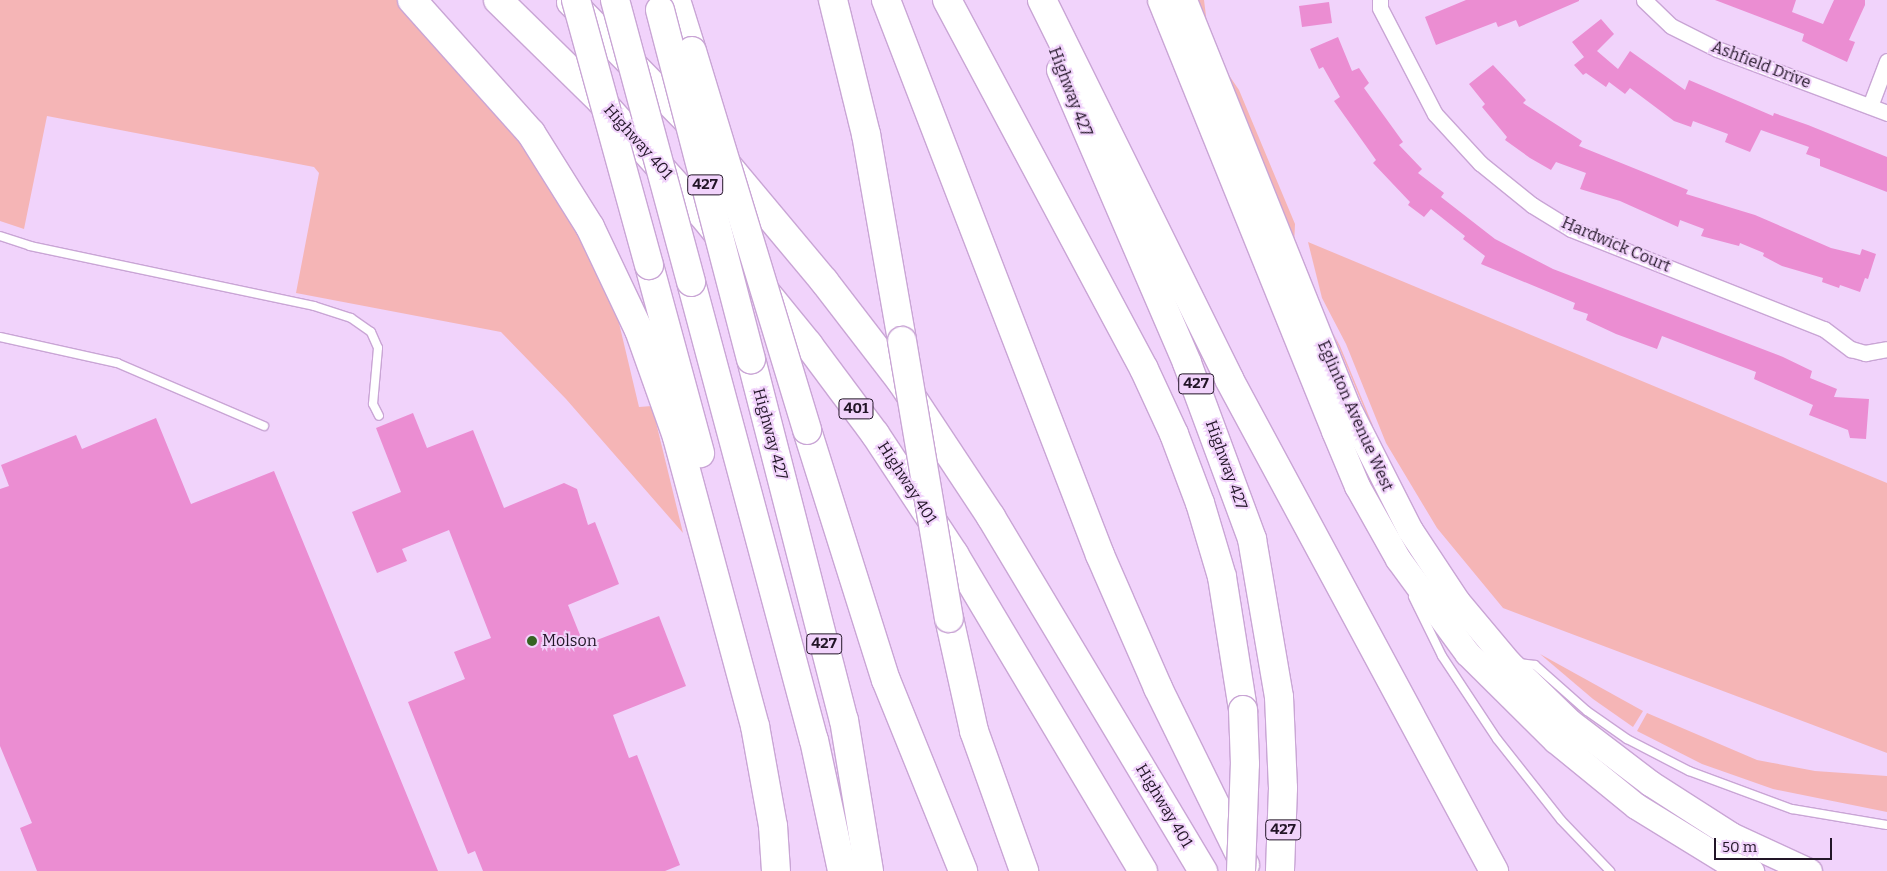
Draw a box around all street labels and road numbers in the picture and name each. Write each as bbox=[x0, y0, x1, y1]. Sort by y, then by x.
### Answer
street label: Ashfield Drive bbox=[1709, 37, 1813, 93]
street label: Highway 427 bbox=[1044, 45, 1096, 139]
street label: Highway 401 bbox=[599, 101, 677, 183]
road number: 427 bbox=[686, 172, 724, 198]
street label: Hardwick Court bbox=[1559, 213, 1673, 277]
street label: Eglinton Avenue West bbox=[1313, 338, 1397, 494]
road number: 427 bbox=[1177, 372, 1215, 396]
street label: Highway 427 bbox=[749, 386, 791, 482]
road number: 401 bbox=[837, 396, 875, 422]
street label: Highway 427 bbox=[1201, 417, 1251, 513]
street label: Highway 401 bbox=[873, 438, 941, 528]
road number: 427 bbox=[805, 632, 843, 656]
street label: Highway 401 bbox=[1132, 761, 1196, 851]
road number: 427 bbox=[1264, 818, 1302, 842]

